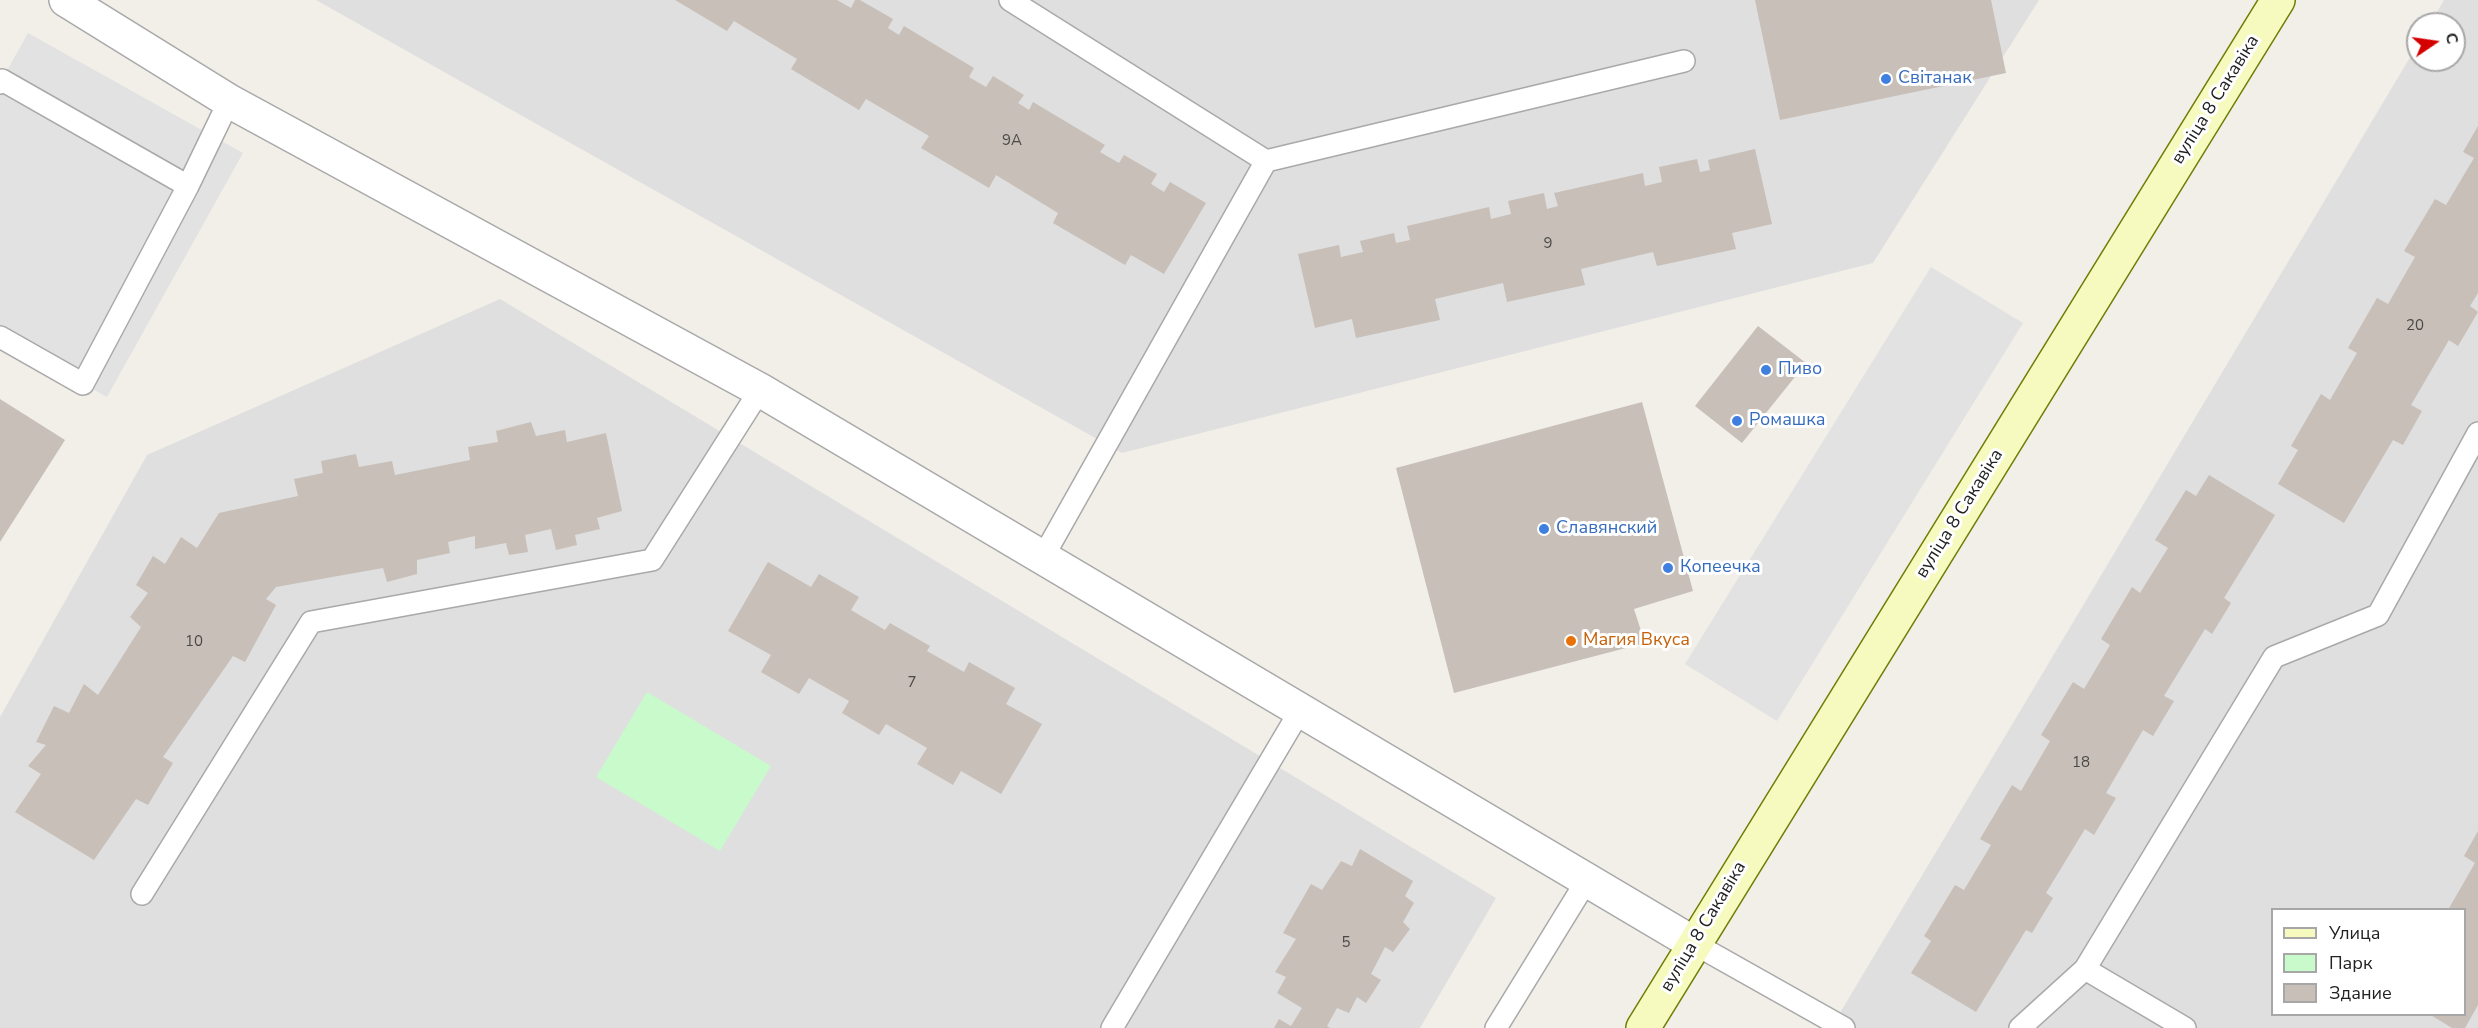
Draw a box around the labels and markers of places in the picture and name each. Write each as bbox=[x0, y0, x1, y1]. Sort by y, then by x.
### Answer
place label: Світанак bbox=[1898, 68, 1972, 90]
marker: Світанак bbox=[1879, 72, 1893, 86]
place label: Пиво bbox=[1778, 359, 1822, 381]
marker: Пиво bbox=[1759, 363, 1773, 377]
place label: Ромашка bbox=[1749, 410, 1825, 432]
marker: Ромашка bbox=[1730, 414, 1744, 428]
place label: Славянский bbox=[1556, 518, 1657, 540]
marker: Славянский bbox=[1537, 522, 1551, 536]
place label: Копеечка bbox=[1680, 557, 1761, 579]
marker: Копеечка bbox=[1661, 561, 1675, 575]
place label: Магия Вкуса bbox=[1583, 630, 1690, 652]
marker: Магия Вкуса bbox=[1564, 634, 1578, 648]

